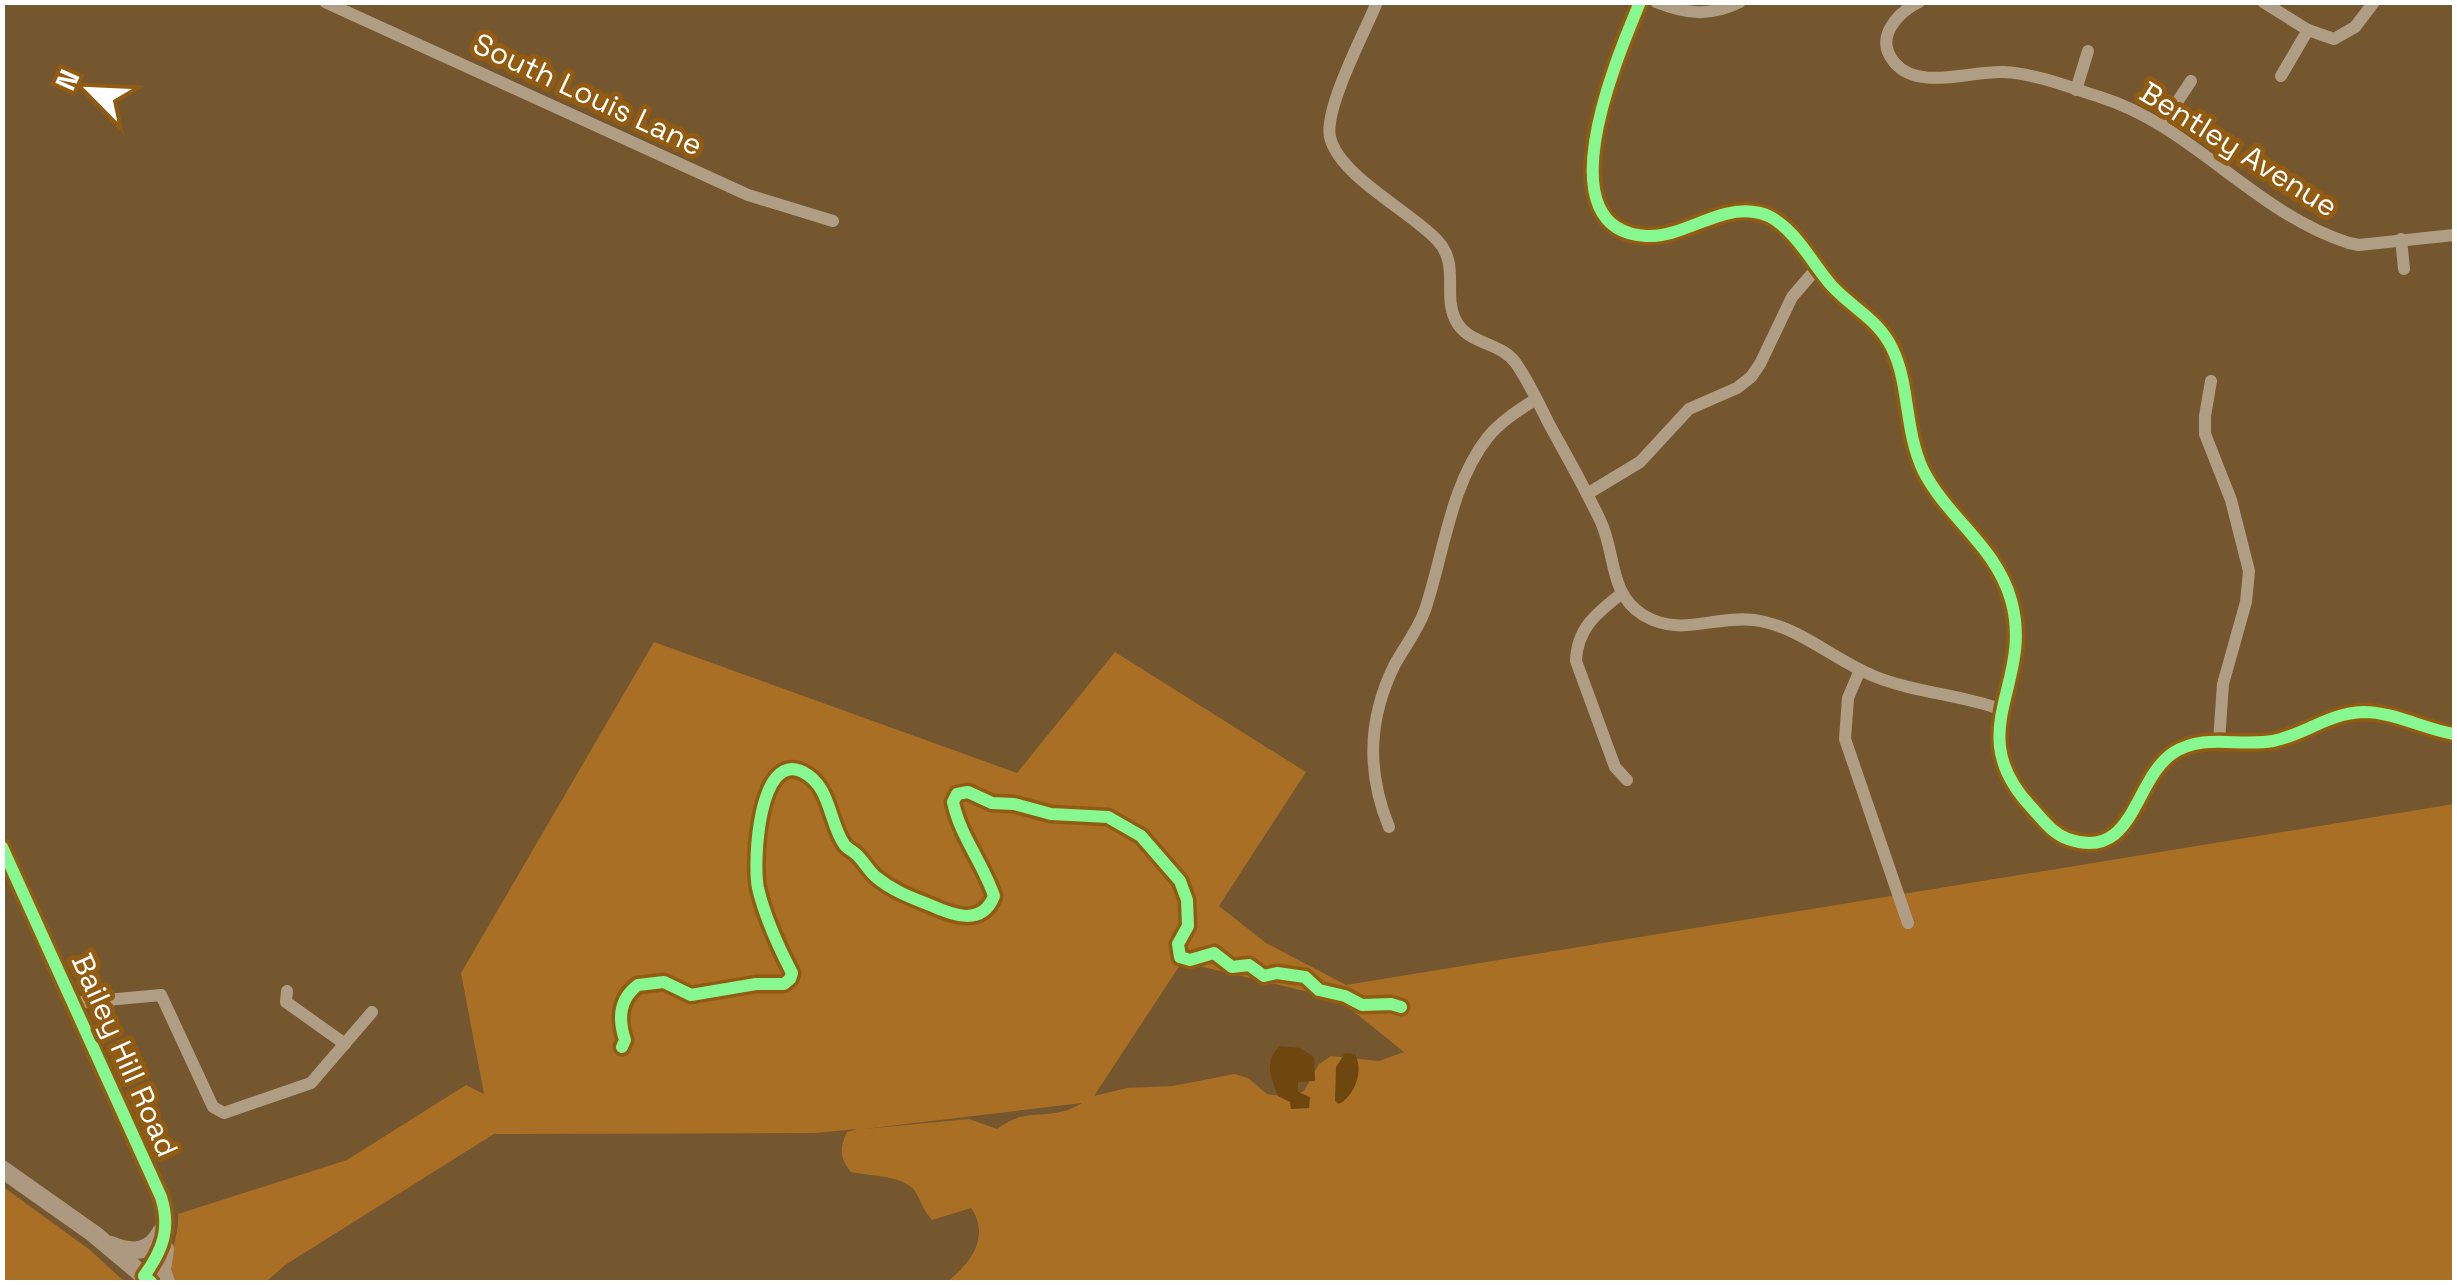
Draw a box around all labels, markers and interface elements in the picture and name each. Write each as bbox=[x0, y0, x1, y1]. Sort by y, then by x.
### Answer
street label: South Louis Lane bbox=[467, 24, 709, 164]
north arrow bbox=[40, 40, 140, 140]
text: N bbox=[47, 64, 87, 96]
street label: Bentley Avenue bbox=[2133, 73, 2345, 225]
street label: Bailey Hill Road bbox=[63, 947, 187, 1163]

